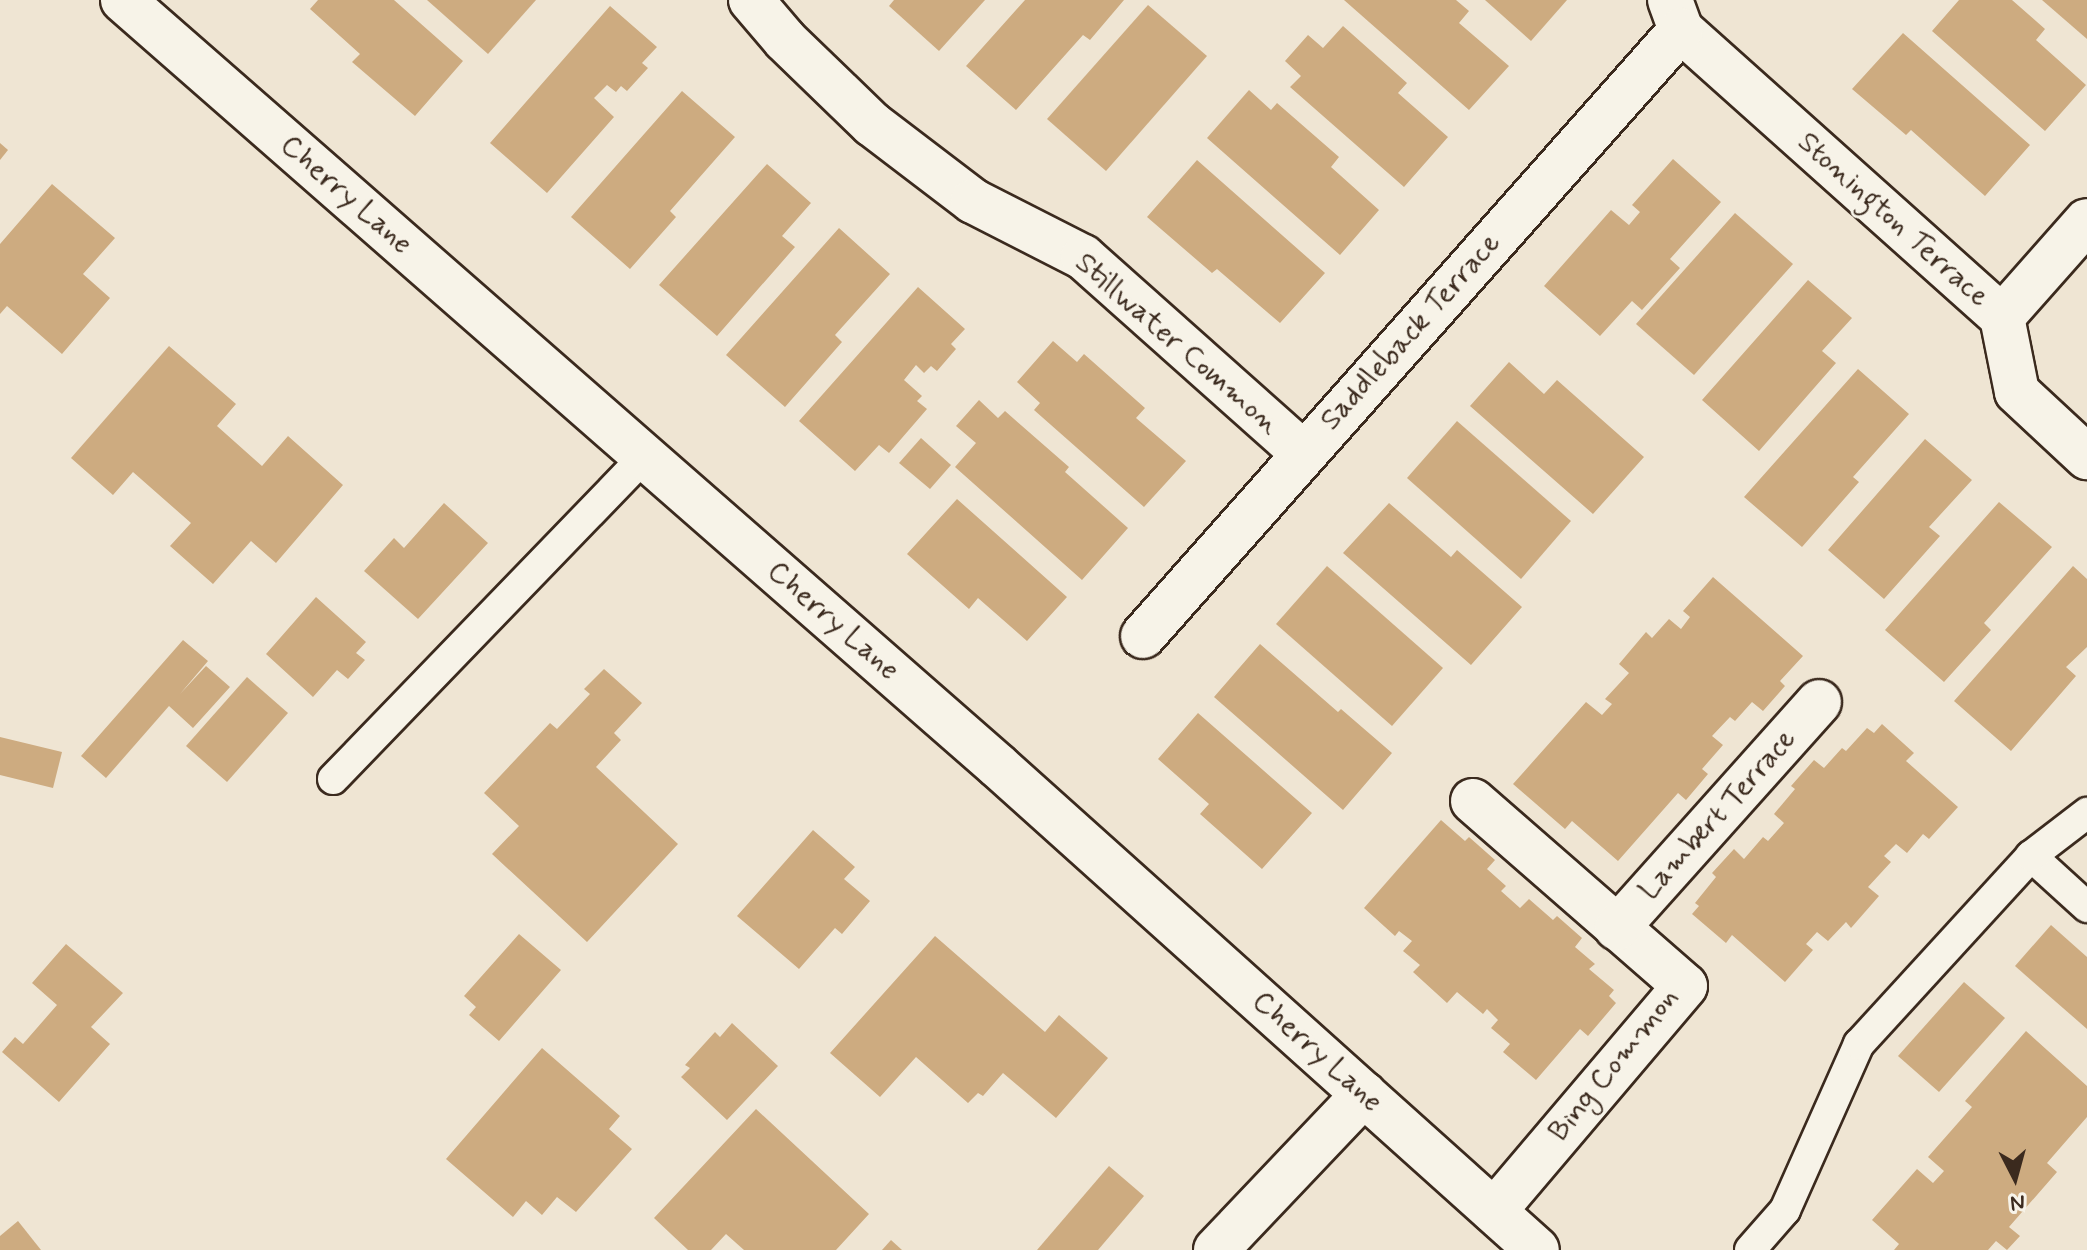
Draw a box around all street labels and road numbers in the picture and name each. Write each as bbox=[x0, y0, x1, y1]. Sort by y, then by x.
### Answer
street label: Stonington Terrace bbox=[1792, 126, 1994, 314]
street label: Cherry Lane bbox=[271, 127, 421, 263]
street label: Saddleback Terrace bbox=[1314, 228, 1508, 436]
street label: Stillwater Common bbox=[1066, 244, 1288, 444]
street label: Cherry Lane bbox=[758, 553, 908, 689]
street label: Lambert Terrace bbox=[1632, 722, 1804, 908]
street label: Bing Common bbox=[1541, 981, 1687, 1149]
street label: Cherry Lane bbox=[1243, 983, 1391, 1121]

